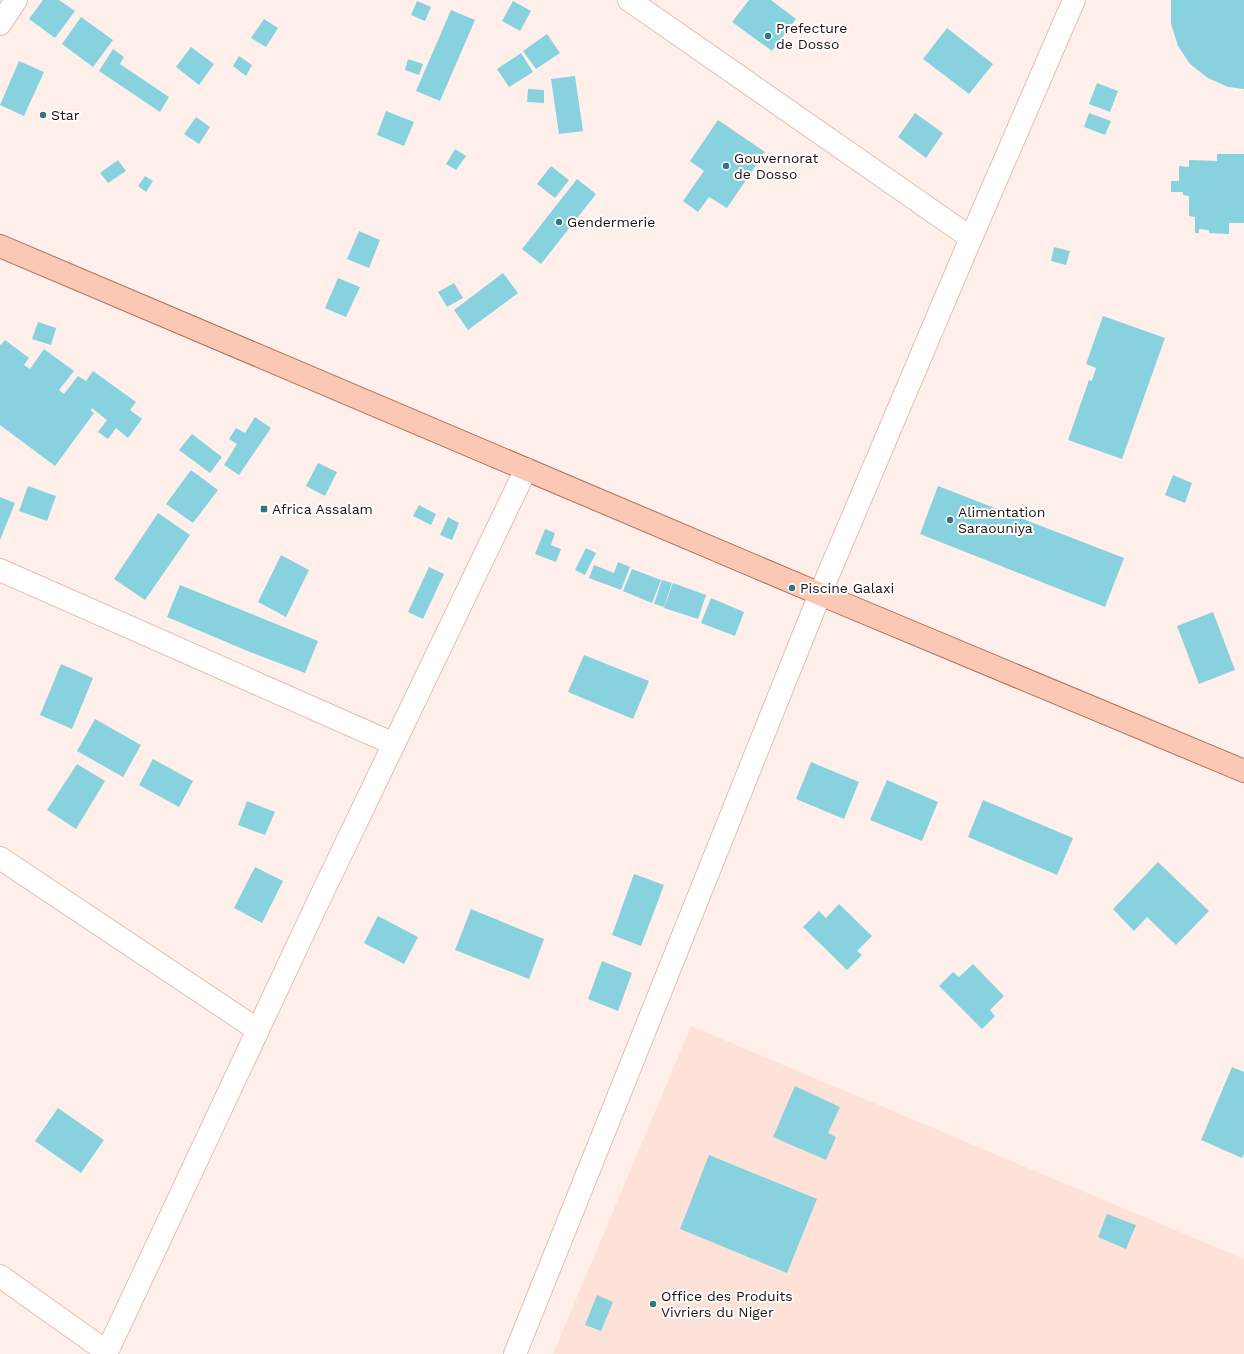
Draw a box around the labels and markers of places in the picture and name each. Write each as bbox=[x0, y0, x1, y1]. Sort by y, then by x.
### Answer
place label: Prefecture de Dosso bbox=[776, 20, 847, 52]
marker: Prefecture de Dosso bbox=[763, 31, 773, 41]
place label: Star bbox=[51, 107, 80, 123]
marker: Star bbox=[38, 110, 48, 120]
place label: Gouvernorat de Dosso bbox=[734, 150, 818, 182]
marker: Gouvernorat de Dosso bbox=[721, 161, 731, 171]
place label: Gendermerie bbox=[567, 214, 655, 230]
marker: Gendermerie bbox=[554, 217, 564, 227]
place label: Africa Assalam bbox=[272, 501, 373, 517]
marker: Africa Assalam bbox=[259, 504, 269, 514]
place label: Alimentation Saraouniya bbox=[958, 504, 1045, 536]
marker: Alimentation Saraouniya bbox=[945, 515, 955, 525]
place label: Piscine Galaxi bbox=[800, 580, 894, 596]
marker: Piscine Galaxi bbox=[787, 583, 797, 593]
place label: Office des Produits Vivriers du Niger bbox=[661, 1288, 793, 1320]
marker: Office des Produits Vivriers du Niger bbox=[648, 1299, 658, 1309]

